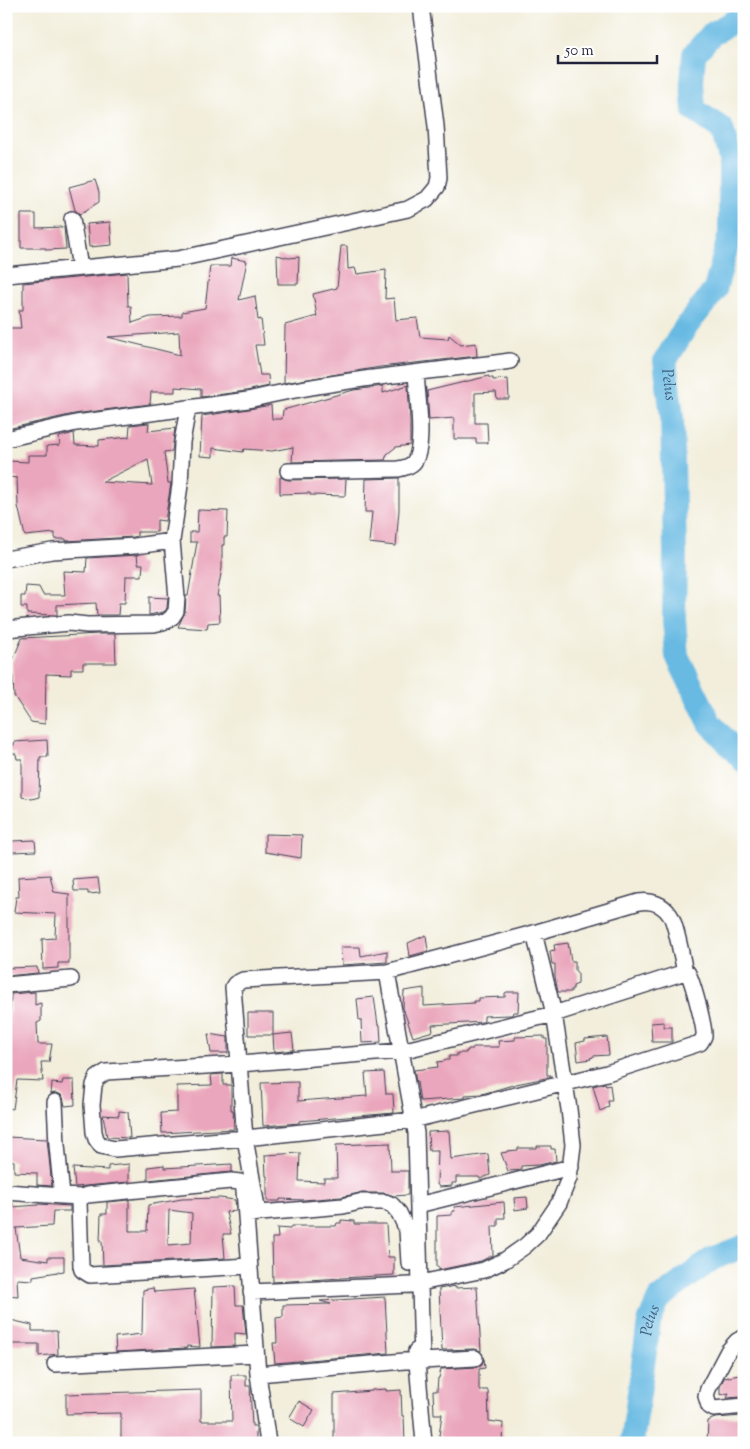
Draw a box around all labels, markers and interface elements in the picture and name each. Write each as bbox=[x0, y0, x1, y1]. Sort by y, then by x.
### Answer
scale bar bbox=[558, 32, 656, 64]
text: 50 m bbox=[564, 41, 594, 62]
water label: Pelus bbox=[655, 367, 681, 402]
water label: Pelus bbox=[636, 1301, 667, 1338]

